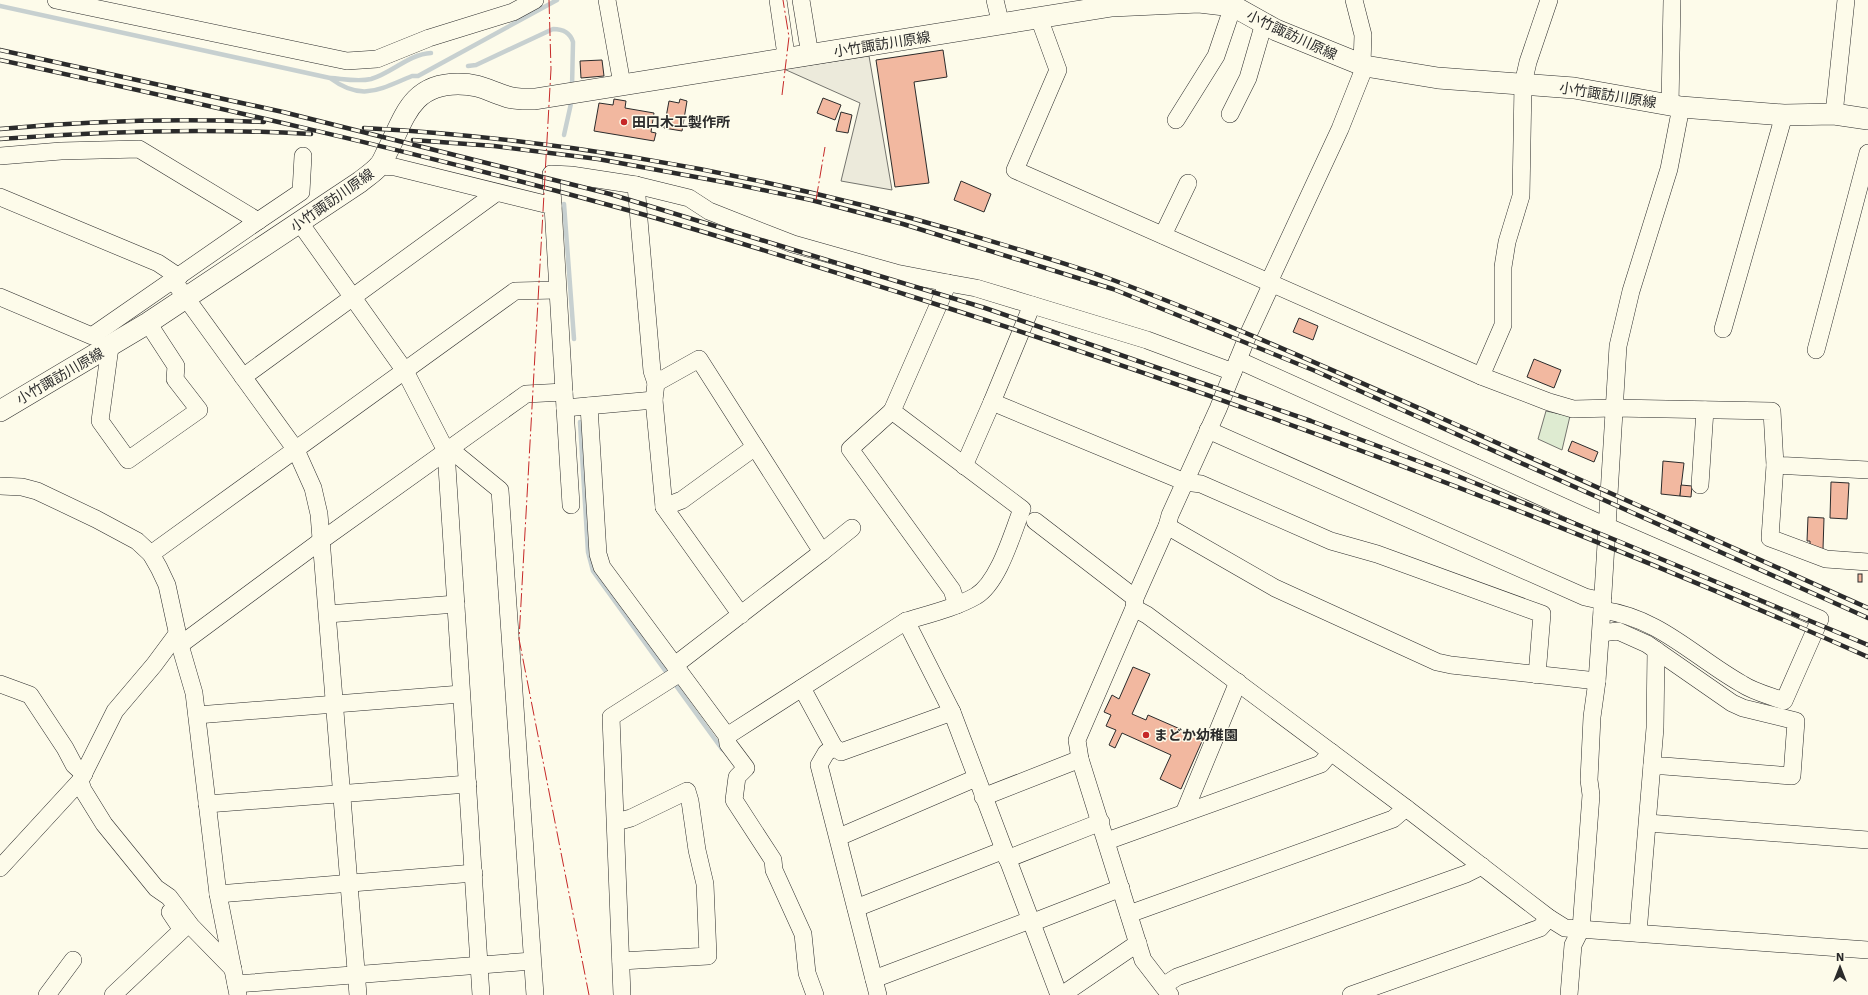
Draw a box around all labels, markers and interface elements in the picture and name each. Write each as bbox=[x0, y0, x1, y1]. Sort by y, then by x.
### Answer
street label: 小竹諏訪川原線 bbox=[1244, 7, 1340, 63]
street label: 小竹諏訪川原線 bbox=[832, 28, 932, 60]
street label: 小竹諏訪川原線 bbox=[1558, 79, 1658, 111]
place label: 田口木工製作所 bbox=[632, 114, 730, 130]
marker: 田口木工製作所 bbox=[619, 117, 629, 127]
street label: 小竹諏訪川原線 bbox=[287, 165, 377, 235]
street label: 小竹諏訪川原線 bbox=[14, 345, 106, 407]
place label: まどか幼稚園 bbox=[1154, 727, 1238, 743]
marker: まどか幼稚園 bbox=[1141, 730, 1151, 740]
north arrow bbox=[1820, 947, 1860, 987]
text: N bbox=[1836, 951, 1844, 964]

